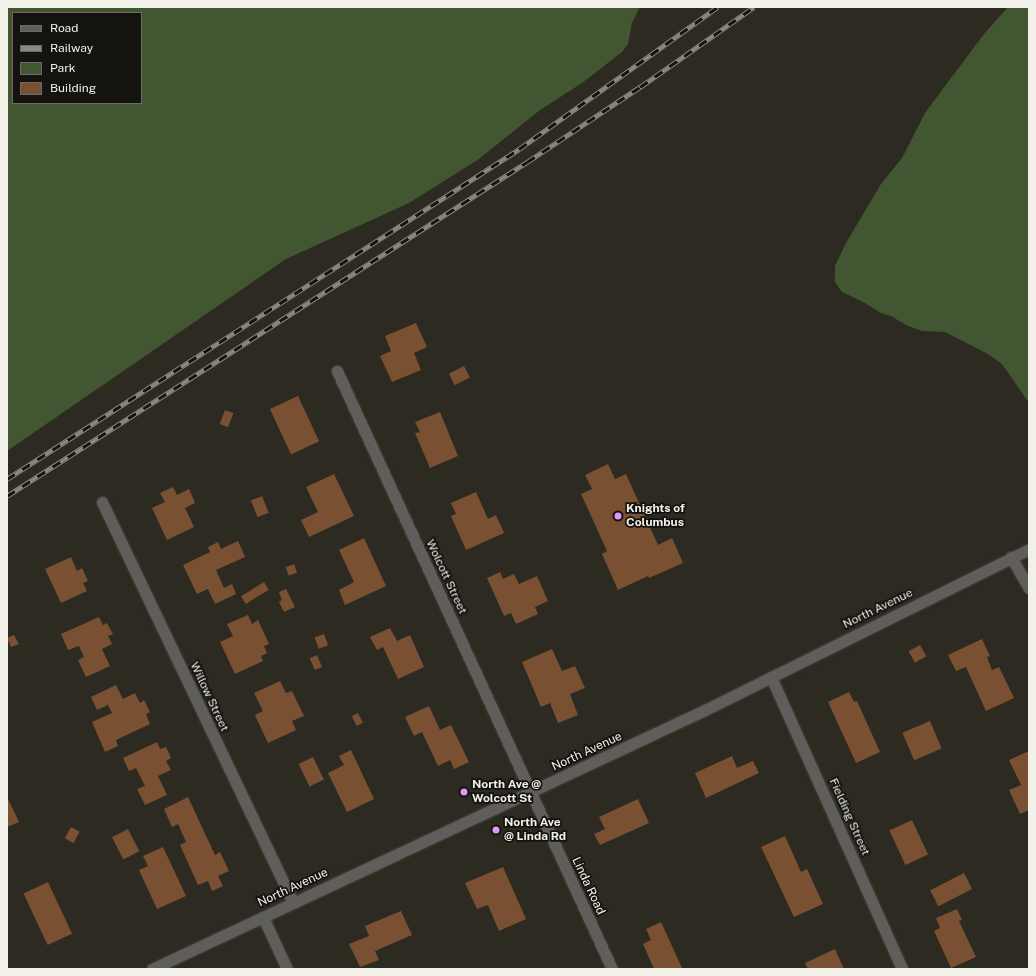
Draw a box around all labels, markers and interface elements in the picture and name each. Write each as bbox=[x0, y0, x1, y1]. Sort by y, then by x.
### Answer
legend bbox=[12, 12, 142, 104]
text: Road bbox=[50, 21, 78, 35]
text: Railway bbox=[50, 41, 93, 55]
text: Park bbox=[50, 61, 76, 75]
text: Building bbox=[50, 81, 96, 95]
place label: Knights of Columbus bbox=[626, 502, 685, 530]
marker: Knights of Columbus bbox=[613, 511, 623, 521]
street label: Wolcott Street bbox=[422, 537, 470, 617]
street label: North Avenue bbox=[841, 586, 915, 632]
street label: Willow Street bbox=[187, 660, 231, 734]
street label: North Avenue bbox=[550, 729, 624, 775]
street label: Fielding Street bbox=[826, 776, 872, 858]
place label: North Ave @ Wolcott St bbox=[472, 778, 541, 806]
marker: North Ave @ Wolcott St bbox=[459, 787, 469, 797]
place label: North Ave @ Linda Rd bbox=[504, 816, 566, 844]
marker: North Ave @ Linda Rd bbox=[491, 825, 501, 835]
street label: Linda Road bbox=[568, 855, 608, 917]
street label: North Avenue bbox=[256, 865, 330, 911]

